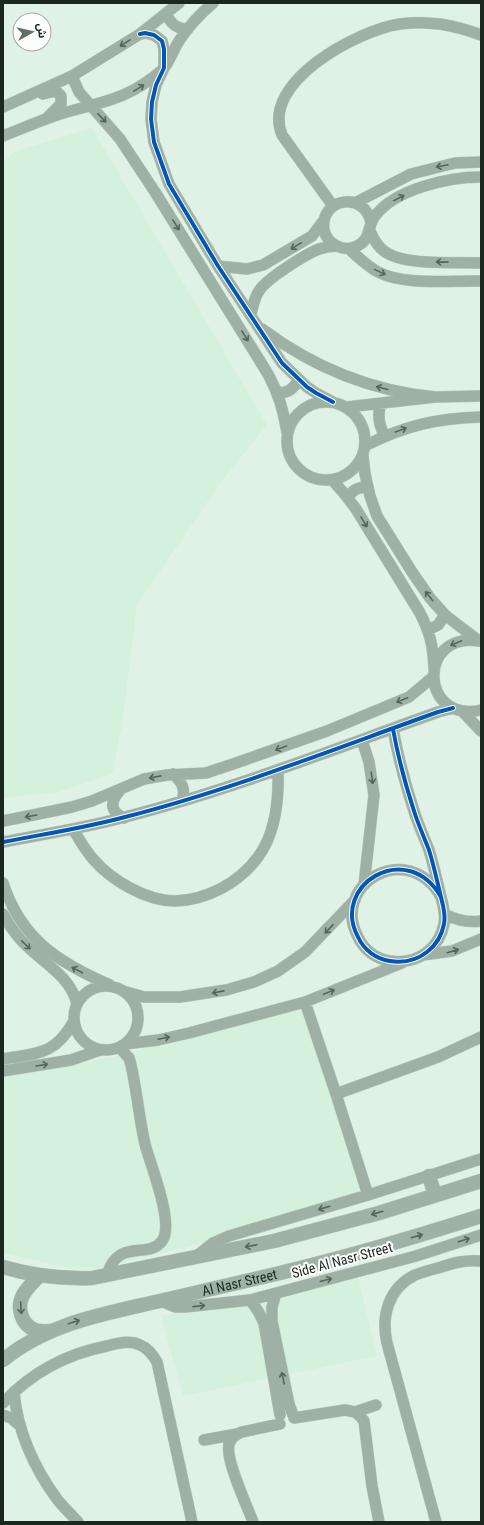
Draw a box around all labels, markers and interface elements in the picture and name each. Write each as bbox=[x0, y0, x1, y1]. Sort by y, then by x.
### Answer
north arrow bbox=[12, 12, 52, 52]
text: ش bbox=[34, 22, 49, 39]
one-way arrow bbox=[119, 40, 131, 48]
one-way arrow bbox=[133, 83, 145, 91]
one-way arrow bbox=[98, 113, 107, 124]
one-way arrow bbox=[436, 162, 449, 170]
one-way arrow bbox=[393, 194, 405, 201]
one-way arrow bbox=[172, 219, 180, 230]
one-way arrow bbox=[290, 242, 302, 250]
one-way arrow bbox=[436, 258, 449, 266]
one-way arrow bbox=[374, 269, 386, 276]
one-way arrow bbox=[241, 330, 249, 342]
one-way arrow bbox=[376, 384, 389, 391]
one-way arrow bbox=[394, 426, 406, 434]
one-way arrow bbox=[361, 516, 369, 528]
one-way arrow bbox=[425, 591, 434, 602]
one-way arrow bbox=[450, 640, 462, 647]
one-way arrow bbox=[396, 696, 408, 704]
one-way arrow bbox=[274, 745, 287, 752]
one-way arrow bbox=[368, 771, 376, 784]
one-way arrow bbox=[149, 774, 162, 782]
one-way arrow bbox=[25, 812, 38, 820]
one-way arrow bbox=[324, 923, 333, 934]
one-way arrow bbox=[21, 940, 31, 950]
one-way arrow bbox=[446, 947, 459, 954]
one-way arrow bbox=[71, 966, 83, 973]
one-way arrow bbox=[212, 988, 225, 996]
one-way arrow bbox=[323, 988, 335, 995]
one-way arrow bbox=[157, 1034, 170, 1042]
one-way arrow bbox=[35, 1061, 48, 1069]
one-way arrow bbox=[317, 1205, 330, 1212]
one-way arrow bbox=[371, 1210, 384, 1217]
one-way arrow bbox=[411, 1232, 424, 1239]
one-way arrow bbox=[458, 1236, 471, 1243]
street label: Side Al Nasr Street bbox=[290, 1239, 394, 1281]
one-way arrow bbox=[245, 1243, 258, 1251]
street label: Al Nasr Street bbox=[200, 1266, 279, 1299]
one-way arrow bbox=[319, 1276, 332, 1283]
one-way arrow bbox=[17, 1302, 25, 1315]
one-way arrow bbox=[192, 1302, 205, 1309]
one-way arrow bbox=[67, 1318, 80, 1325]
one-way arrow bbox=[279, 1372, 287, 1385]

